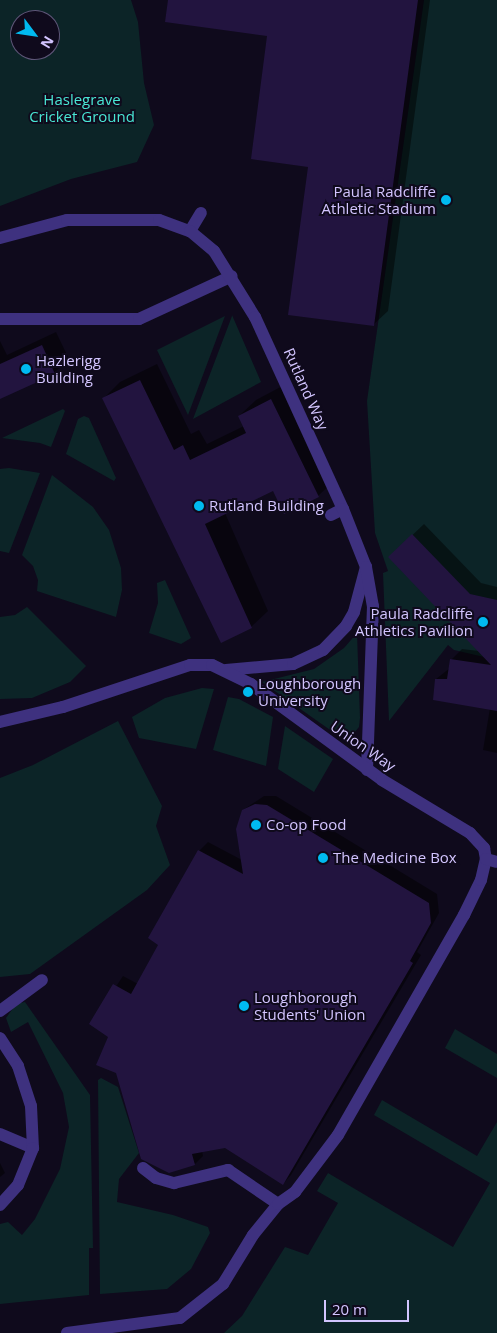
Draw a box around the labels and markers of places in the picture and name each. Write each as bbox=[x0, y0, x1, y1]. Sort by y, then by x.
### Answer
place label: Paula Radcliffe Athletic Stadium bbox=[322, 182, 436, 217]
marker: Paula Radcliffe Athletic Stadium bbox=[440, 194, 452, 206]
place label: Hazlerigg Building bbox=[36, 351, 101, 386]
marker: Hazlerigg Building bbox=[20, 363, 32, 375]
place label: Rutland Building bbox=[209, 497, 324, 515]
marker: Rutland Building bbox=[193, 500, 205, 512]
place label: Paula Radcliffe Athletics Pavilion bbox=[355, 604, 473, 639]
marker: Paula Radcliffe Athletics Pavilion bbox=[477, 616, 489, 628]
place label: Loughborough University bbox=[258, 674, 361, 709]
marker: Loughborough University bbox=[242, 686, 254, 698]
place label: Co-op Food bbox=[266, 816, 346, 834]
marker: Co-op Food bbox=[250, 819, 262, 831]
place label: The Medicine Box bbox=[333, 849, 457, 867]
marker: The Medicine Box bbox=[317, 852, 329, 864]
place label: Loughborough Students' Union bbox=[254, 988, 365, 1023]
marker: Loughborough Students' Union bbox=[238, 1000, 250, 1012]

